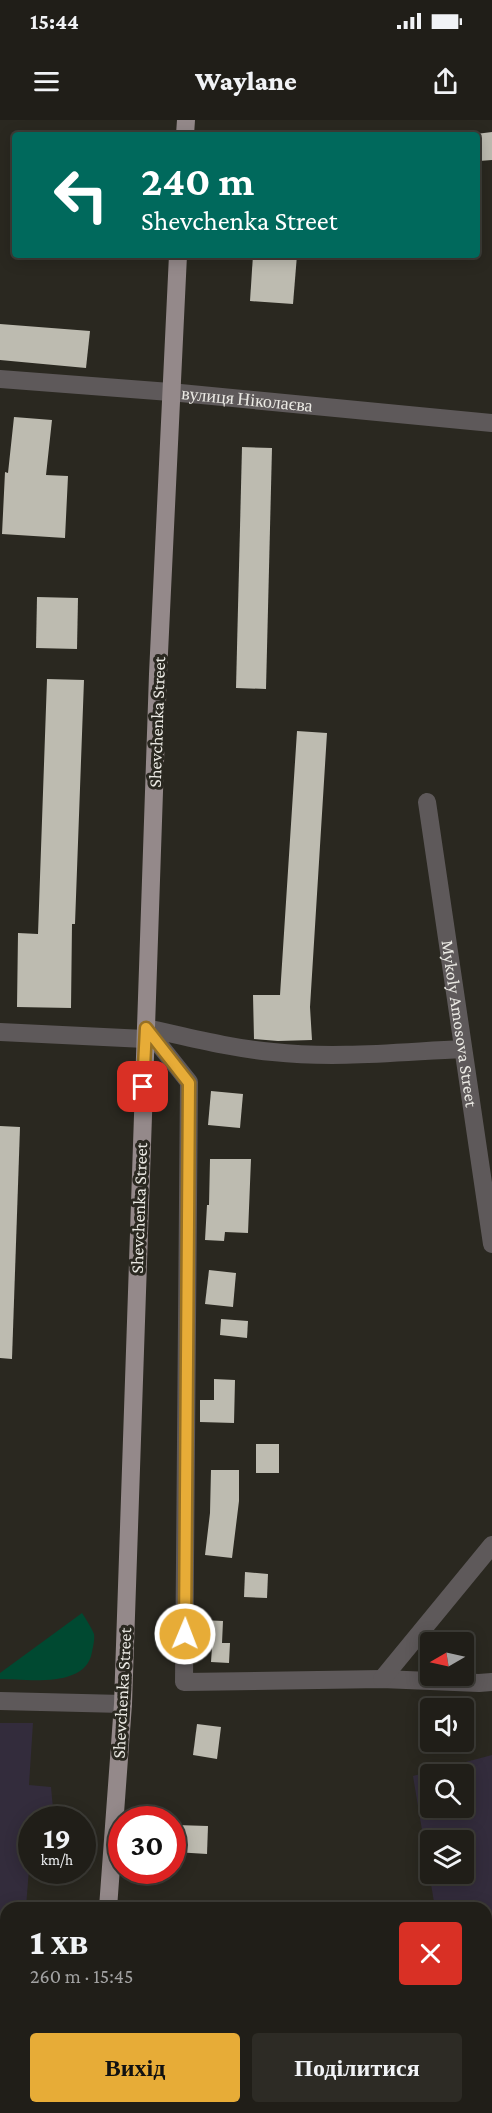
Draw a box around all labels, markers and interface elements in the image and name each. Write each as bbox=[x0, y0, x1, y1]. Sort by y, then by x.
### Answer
text: 15:44 bbox=[30, 9, 79, 34]
icon: menu bbox=[30, 65, 63, 98]
icon: share bbox=[429, 65, 462, 98]
text: Waylane bbox=[195, 66, 297, 96]
icon: left bbox=[42, 156, 120, 234]
text: 240 m bbox=[141, 157, 254, 204]
text: Shevchenka Street bbox=[141, 206, 338, 236]
street label: вулиця Ніколаєва bbox=[181, 383, 314, 416]
street label: Shevchenka Street bbox=[145, 655, 169, 788]
street label: Mykoly Amosova Street bbox=[437, 939, 482, 1110]
pin bbox=[117, 1061, 168, 1112]
icon: arrive bbox=[126, 1070, 159, 1103]
street label: Shevchenka Street bbox=[127, 1141, 151, 1274]
position arrow bbox=[153, 1602, 217, 1666]
street label: Shevchenka Street bbox=[109, 1626, 135, 1759]
north arrow bbox=[420, 1632, 474, 1686]
map controls bbox=[420, 1632, 474, 1884]
button: sound bbox=[420, 1698, 474, 1752]
button: search bbox=[420, 1764, 474, 1818]
speed limit sign: 30 bbox=[108, 1806, 186, 1884]
text: 19 bbox=[43, 1821, 71, 1854]
button: layers bbox=[420, 1830, 474, 1884]
text: km/h bbox=[41, 1852, 73, 1868]
text: 1 хв bbox=[30, 1922, 88, 1962]
button: close bbox=[399, 1922, 462, 1985]
text: 260 m · 15:45 bbox=[30, 1965, 133, 1987]
button: Вихід bbox=[30, 2033, 240, 2102]
button: Поділитися bbox=[252, 2033, 462, 2102]

